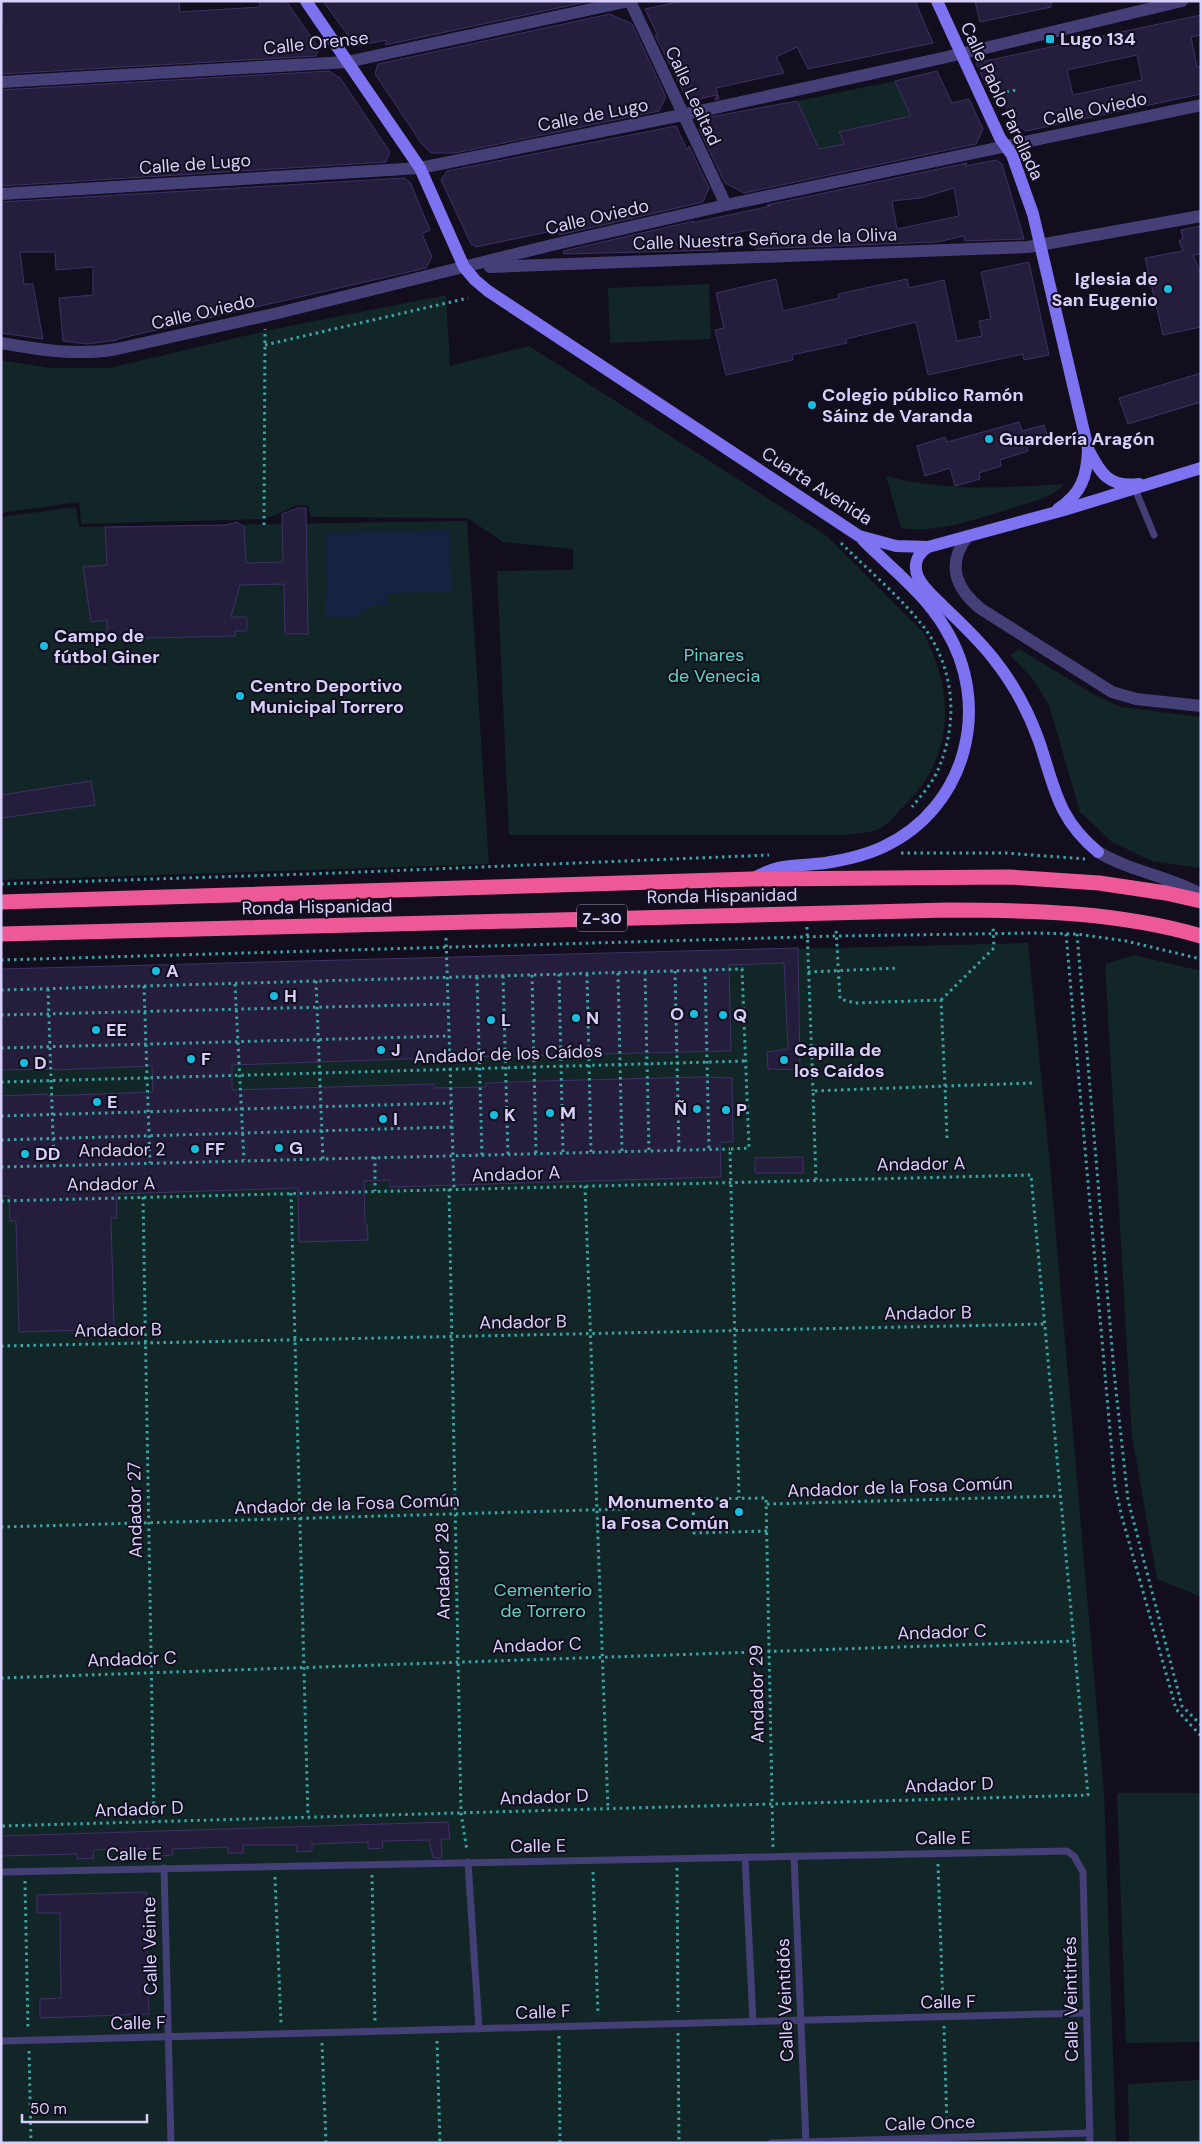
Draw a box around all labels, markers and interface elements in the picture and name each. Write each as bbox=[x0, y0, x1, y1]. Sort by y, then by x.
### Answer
street label: Calle Pablo Parellada bbox=[955, 18, 1049, 184]
street label: Calle Orense bbox=[262, 26, 370, 60]
place label: Lugo 134 bbox=[1060, 27, 1136, 51]
marker: Lugo 134 bbox=[1044, 33, 1056, 45]
street label: Calle Lealtad bbox=[660, 42, 726, 150]
street label: Calle Oviedo bbox=[1041, 86, 1149, 132]
street label: Calle de Lugo bbox=[536, 93, 650, 137]
street label: Calle de Lugo bbox=[138, 148, 252, 180]
street label: Calle Oviedo bbox=[543, 193, 651, 241]
street label: Calle Nuestra Señora de la Oliva bbox=[632, 222, 898, 256]
place label: Iglesia de San Eugenio bbox=[1051, 267, 1158, 312]
marker: Iglesia de San Eugenio bbox=[1162, 283, 1174, 295]
street label: Calle Oviedo bbox=[149, 288, 257, 336]
place label: Colegio público Ramón Sáinz de Varanda bbox=[822, 383, 1024, 428]
marker: Colegio público Ramón Sáinz de Varanda bbox=[806, 399, 818, 411]
place label: Guardería Aragón bbox=[999, 427, 1155, 451]
marker: Guardería Aragón bbox=[983, 433, 995, 445]
street label: Cuarta Avenida bbox=[757, 441, 877, 531]
place label: Campo de fútbol Giner bbox=[54, 624, 160, 669]
marker: Campo de fútbol Giner bbox=[38, 640, 50, 652]
park label: Pinares de Venecia bbox=[668, 643, 760, 688]
place label: Centro Deportivo Municipal Torrero bbox=[250, 674, 404, 719]
marker: Centro Deportivo Municipal Torrero bbox=[234, 690, 246, 702]
street label: Ronda Hispanidad bbox=[646, 883, 798, 909]
street label: Ronda Hispanidad bbox=[241, 894, 393, 920]
road number: Z-30 bbox=[577, 904, 627, 931]
place label: A bbox=[166, 959, 179, 983]
marker: A bbox=[150, 965, 162, 977]
place label: H bbox=[284, 984, 297, 1008]
marker: H bbox=[268, 990, 280, 1002]
place label: O bbox=[670, 1002, 684, 1026]
place label: Q bbox=[733, 1003, 747, 1027]
place label: N bbox=[586, 1006, 599, 1030]
place label: L bbox=[501, 1008, 511, 1032]
marker: O bbox=[688, 1008, 700, 1020]
marker: Q bbox=[717, 1009, 729, 1021]
marker: N bbox=[570, 1012, 582, 1024]
marker: L bbox=[485, 1014, 497, 1026]
place label: EE bbox=[106, 1018, 127, 1042]
marker: EE bbox=[90, 1024, 102, 1036]
place label: J bbox=[391, 1038, 401, 1062]
place label: Capilla de los Caídos bbox=[794, 1038, 885, 1083]
street label: Andador de los Caídos bbox=[413, 1039, 603, 1069]
marker: J bbox=[375, 1044, 387, 1056]
place label: F bbox=[201, 1047, 211, 1071]
place label: D bbox=[34, 1051, 47, 1075]
marker: F bbox=[185, 1053, 197, 1065]
marker: Capilla de los Caídos bbox=[778, 1054, 790, 1066]
marker: D bbox=[18, 1057, 30, 1069]
place label: E bbox=[107, 1090, 118, 1114]
marker: E bbox=[91, 1096, 103, 1108]
place label: Ñ bbox=[674, 1097, 687, 1121]
place label: P bbox=[736, 1098, 747, 1122]
place label: M bbox=[560, 1101, 576, 1125]
place label: K bbox=[504, 1103, 516, 1127]
marker: Ñ bbox=[691, 1103, 703, 1115]
marker: P bbox=[720, 1104, 732, 1116]
place label: I bbox=[393, 1107, 398, 1131]
marker: M bbox=[544, 1107, 556, 1119]
marker: K bbox=[488, 1109, 500, 1121]
marker: I bbox=[377, 1113, 389, 1125]
place label: G bbox=[289, 1136, 303, 1160]
street label: Andador 2 bbox=[78, 1137, 166, 1163]
place label: FF bbox=[205, 1137, 225, 1161]
place label: DD bbox=[35, 1142, 60, 1166]
marker: G bbox=[273, 1142, 285, 1154]
marker: FF bbox=[189, 1143, 201, 1155]
marker: DD bbox=[19, 1148, 31, 1160]
street label: Andador A bbox=[876, 1151, 966, 1177]
street label: Andador A bbox=[471, 1160, 561, 1188]
street label: Andador A bbox=[66, 1171, 156, 1197]
street label: Andador B bbox=[884, 1300, 972, 1326]
street label: Andador B bbox=[479, 1309, 567, 1335]
street label: Andador B bbox=[74, 1317, 162, 1343]
street label: Andador 27 bbox=[122, 1462, 148, 1558]
street label: Andador de la Fosa Común bbox=[787, 1471, 1013, 1503]
street label: Andador de la Fosa Común bbox=[234, 1488, 460, 1520]
place label: Monumento a la Fosa Común bbox=[601, 1490, 729, 1535]
marker: Monumento a la Fosa Común bbox=[733, 1506, 745, 1518]
street label: Andador 28 bbox=[430, 1522, 456, 1620]
park label: Cementerio de Torrero bbox=[494, 1578, 592, 1623]
street label: Andador C bbox=[897, 1618, 987, 1646]
street label: Andador C bbox=[492, 1631, 582, 1659]
street label: Andador C bbox=[87, 1645, 177, 1673]
street label: Andador 29 bbox=[744, 1645, 770, 1743]
street label: Andador D bbox=[904, 1771, 994, 1799]
street label: Andador D bbox=[499, 1783, 589, 1811]
street label: Andador D bbox=[94, 1795, 184, 1823]
street label: Calle E bbox=[915, 1826, 971, 1850]
street label: Calle E bbox=[510, 1834, 566, 1858]
street label: Calle E bbox=[106, 1842, 162, 1866]
street label: Calle Veinte bbox=[137, 1897, 163, 1995]
street label: Calle Veintitrés bbox=[1058, 1936, 1084, 2062]
street label: Calle Veintidós bbox=[771, 1938, 799, 2062]
street label: Calle F bbox=[920, 1990, 976, 2014]
street label: Calle F bbox=[515, 1999, 571, 2025]
street label: Calle F bbox=[110, 2011, 166, 2035]
scale bar bbox=[22, 2092, 148, 2124]
text: 50 m bbox=[30, 2099, 67, 2119]
street label: Calle Once bbox=[884, 2109, 976, 2137]

